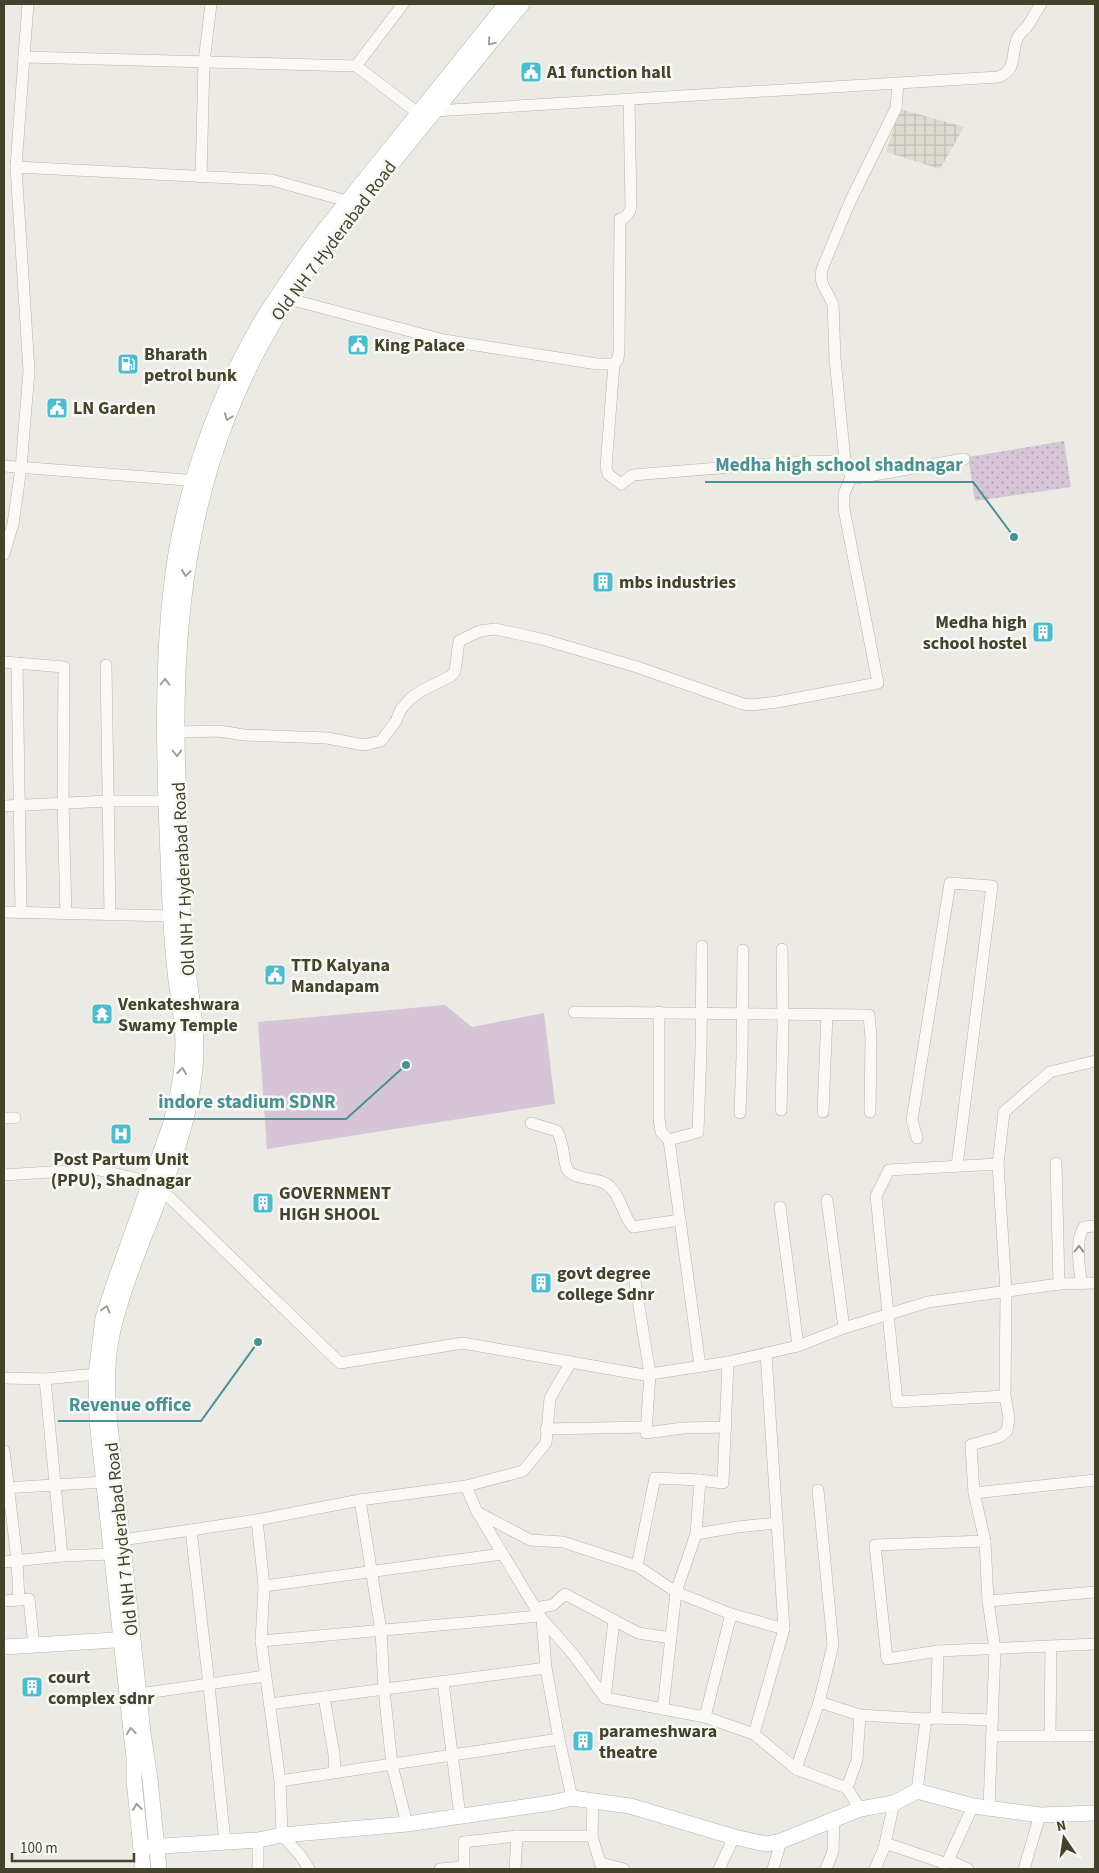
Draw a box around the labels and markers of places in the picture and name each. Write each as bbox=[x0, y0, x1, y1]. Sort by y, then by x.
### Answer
public building icon: A1 function hall bbox=[519, 60, 543, 84]
place label: A1 function hall bbox=[546, 60, 671, 85]
public building icon: King Palace bbox=[346, 333, 370, 357]
place label: King Palace bbox=[374, 333, 465, 358]
place label: Bharath petrol bunk bbox=[144, 342, 237, 388]
fuel station icon: Bharath petrol bunk bbox=[116, 352, 140, 376]
public building icon: LN Garden bbox=[45, 396, 69, 420]
place label: LN Garden bbox=[73, 396, 156, 421]
callout: Medha high school shadnagar bbox=[705, 448, 973, 482]
building icon: mbs industries bbox=[591, 570, 615, 594]
place label: mbs industries bbox=[619, 570, 736, 595]
place label: Medha high school hostel bbox=[923, 610, 1027, 656]
building icon: Medha high school hostel bbox=[1031, 620, 1055, 644]
place label: TTD Kalyana Mandapam bbox=[291, 953, 390, 999]
public building icon: TTD Kalyana Mandapam bbox=[263, 963, 287, 987]
place label: Venkateshwara Swamy Temple bbox=[117, 992, 240, 1038]
temple icon: Venkateshwara Swamy Temple bbox=[90, 1002, 114, 1026]
callout: indore stadium SDNR bbox=[149, 1085, 346, 1119]
hospital icon: Post Partum Unit (PPU), Shadnagar bbox=[109, 1122, 133, 1146]
place label: Post Partum Unit (PPU), Shadnagar bbox=[51, 1147, 192, 1193]
place label: GOVERNMENT HIGH SHOOL bbox=[279, 1181, 391, 1227]
building icon: GOVERNMENT HIGH SHOOL bbox=[251, 1191, 275, 1215]
place label: govt degree college Sdnr bbox=[557, 1261, 655, 1307]
building icon: govt degree college Sdnr bbox=[529, 1271, 553, 1295]
callout: Revenue office bbox=[58, 1387, 201, 1421]
place label: court complex sdnr bbox=[48, 1665, 155, 1711]
building icon: court complex sdnr bbox=[20, 1675, 44, 1699]
place label: parameshwara theatre bbox=[599, 1719, 717, 1765]
building icon: parameshwara theatre bbox=[571, 1729, 595, 1753]

